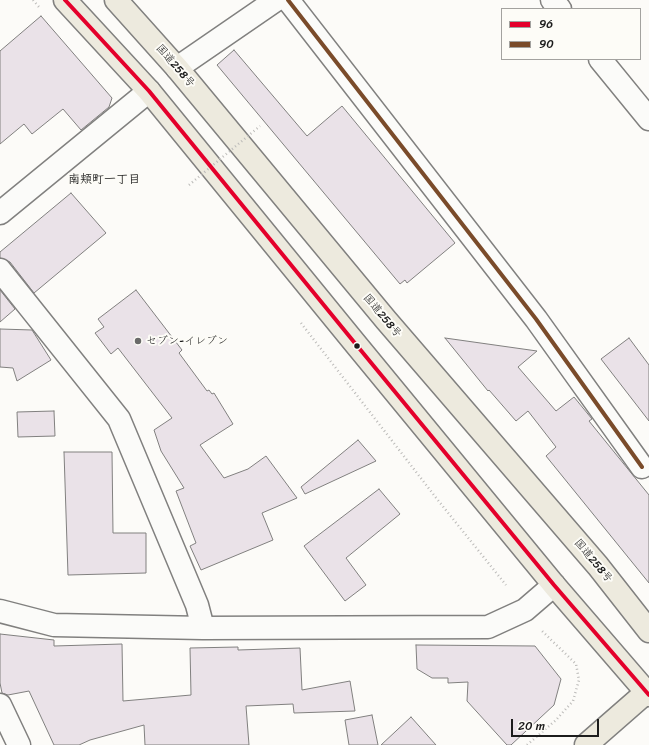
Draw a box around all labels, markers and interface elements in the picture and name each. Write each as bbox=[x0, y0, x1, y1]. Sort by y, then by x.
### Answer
legend bbox=[501, 8, 641, 60]
text: 96 bbox=[539, 13, 553, 35]
text: 90 bbox=[539, 33, 554, 55]
street label: 国道258号 bbox=[153, 42, 197, 90]
district label: 南頬町一丁目 bbox=[68, 173, 140, 187]
street label: 国道258号 bbox=[360, 292, 404, 340]
place label: セブン-イレブン bbox=[146, 334, 228, 348]
marker: セブン-イレブン bbox=[133, 336, 143, 346]
unlabelled marker bbox=[352, 341, 362, 351]
street label: 国道258号 bbox=[571, 537, 615, 585]
scale bar bbox=[513, 711, 601, 737]
text: 20 m bbox=[518, 715, 545, 737]

